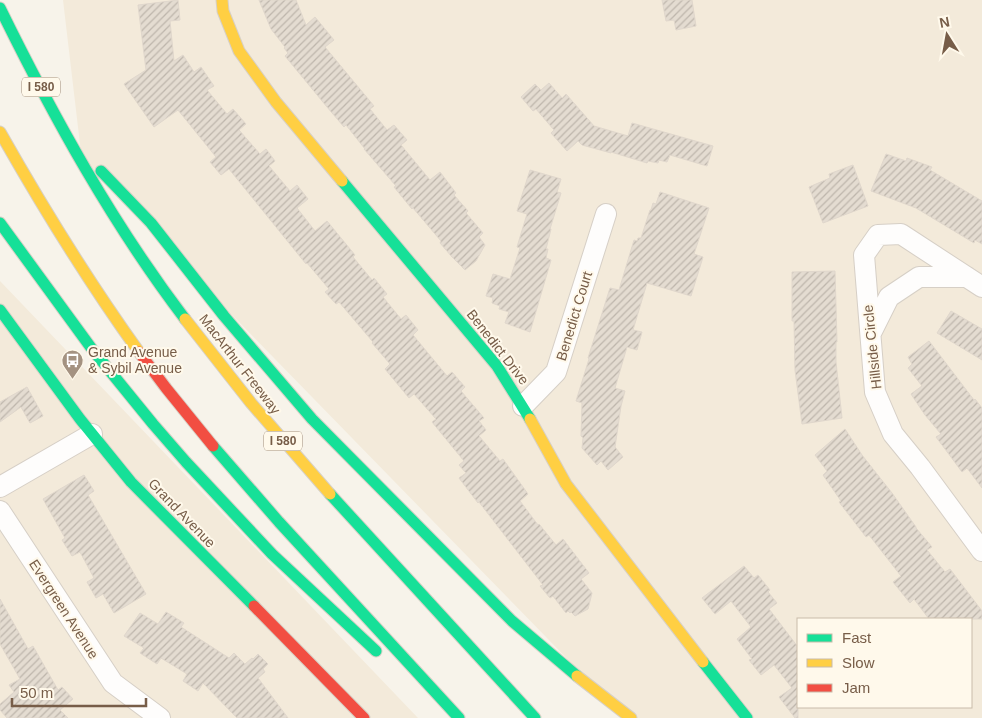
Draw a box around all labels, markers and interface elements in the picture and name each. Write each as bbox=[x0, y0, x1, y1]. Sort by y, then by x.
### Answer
north arrow bbox=[922, 10, 972, 60]
text: N bbox=[938, 13, 951, 31]
road number: I 580 bbox=[22, 77, 60, 96]
street label: Benedict Court bbox=[553, 269, 595, 363]
street label: Hillside Circle bbox=[860, 304, 884, 390]
street label: Benedict Drive bbox=[464, 306, 532, 388]
street label: MacArthur Freeway bbox=[196, 311, 284, 417]
place label: Grand Avenue & Sybil Avenue bbox=[88, 344, 182, 376]
bus stop icon: Grand Avenue & Sybil Avenue bbox=[60, 348, 84, 379]
road number: I 580 bbox=[264, 432, 302, 451]
street label: Grand Avenue bbox=[145, 475, 219, 551]
street label: Evergreen Avenue bbox=[26, 556, 102, 662]
legend bbox=[797, 618, 972, 708]
text: Fast bbox=[842, 629, 872, 646]
text: Slow bbox=[842, 654, 875, 671]
scale bar bbox=[12, 676, 146, 708]
text: Jam bbox=[842, 679, 870, 696]
text: 50 m bbox=[20, 684, 53, 701]

